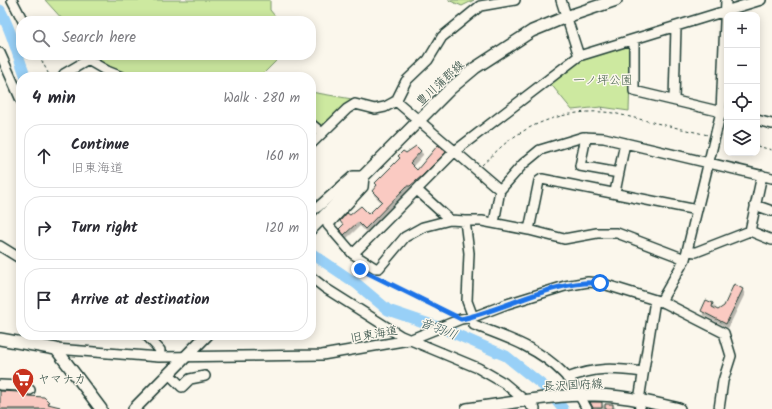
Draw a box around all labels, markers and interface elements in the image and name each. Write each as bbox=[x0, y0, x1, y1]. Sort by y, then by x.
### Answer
map controls bbox=[724, 12, 760, 156]
button: + bbox=[724, 12, 760, 48]
search box bbox=[16, 16, 316, 60]
text: Search here bbox=[62, 26, 136, 50]
icon: search bbox=[30, 27, 52, 49]
button: − bbox=[724, 48, 760, 84]
street label: 豊川蒲郡線 bbox=[412, 56, 469, 111]
park label: 一ノ坪公園 bbox=[573, 71, 633, 90]
button: locate bbox=[724, 84, 760, 120]
text: 4 min bbox=[32, 85, 76, 112]
text: Walk · 280 m bbox=[224, 88, 300, 109]
button: layers bbox=[724, 120, 760, 156]
text: Continue bbox=[71, 133, 129, 157]
icon: ahead bbox=[33, 145, 55, 167]
text: 160 m bbox=[266, 146, 299, 167]
text: 旧東海道 bbox=[71, 158, 123, 179]
text: Turn right bbox=[71, 216, 138, 240]
icon: right bbox=[33, 217, 55, 239]
text: 120 m bbox=[265, 218, 299, 239]
route end bbox=[351, 260, 369, 278]
route start bbox=[591, 274, 609, 292]
text: Arrive at destination bbox=[71, 288, 210, 312]
icon: arrive bbox=[33, 289, 55, 311]
water label: 音羽川 bbox=[416, 313, 460, 346]
street label: 旧東海道 bbox=[349, 321, 399, 348]
supermarket icon: ヤマナカ bbox=[10, 366, 36, 399]
place label: ヤマナカ bbox=[38, 370, 86, 389]
street label: 長沢国府線 bbox=[543, 374, 603, 397]

